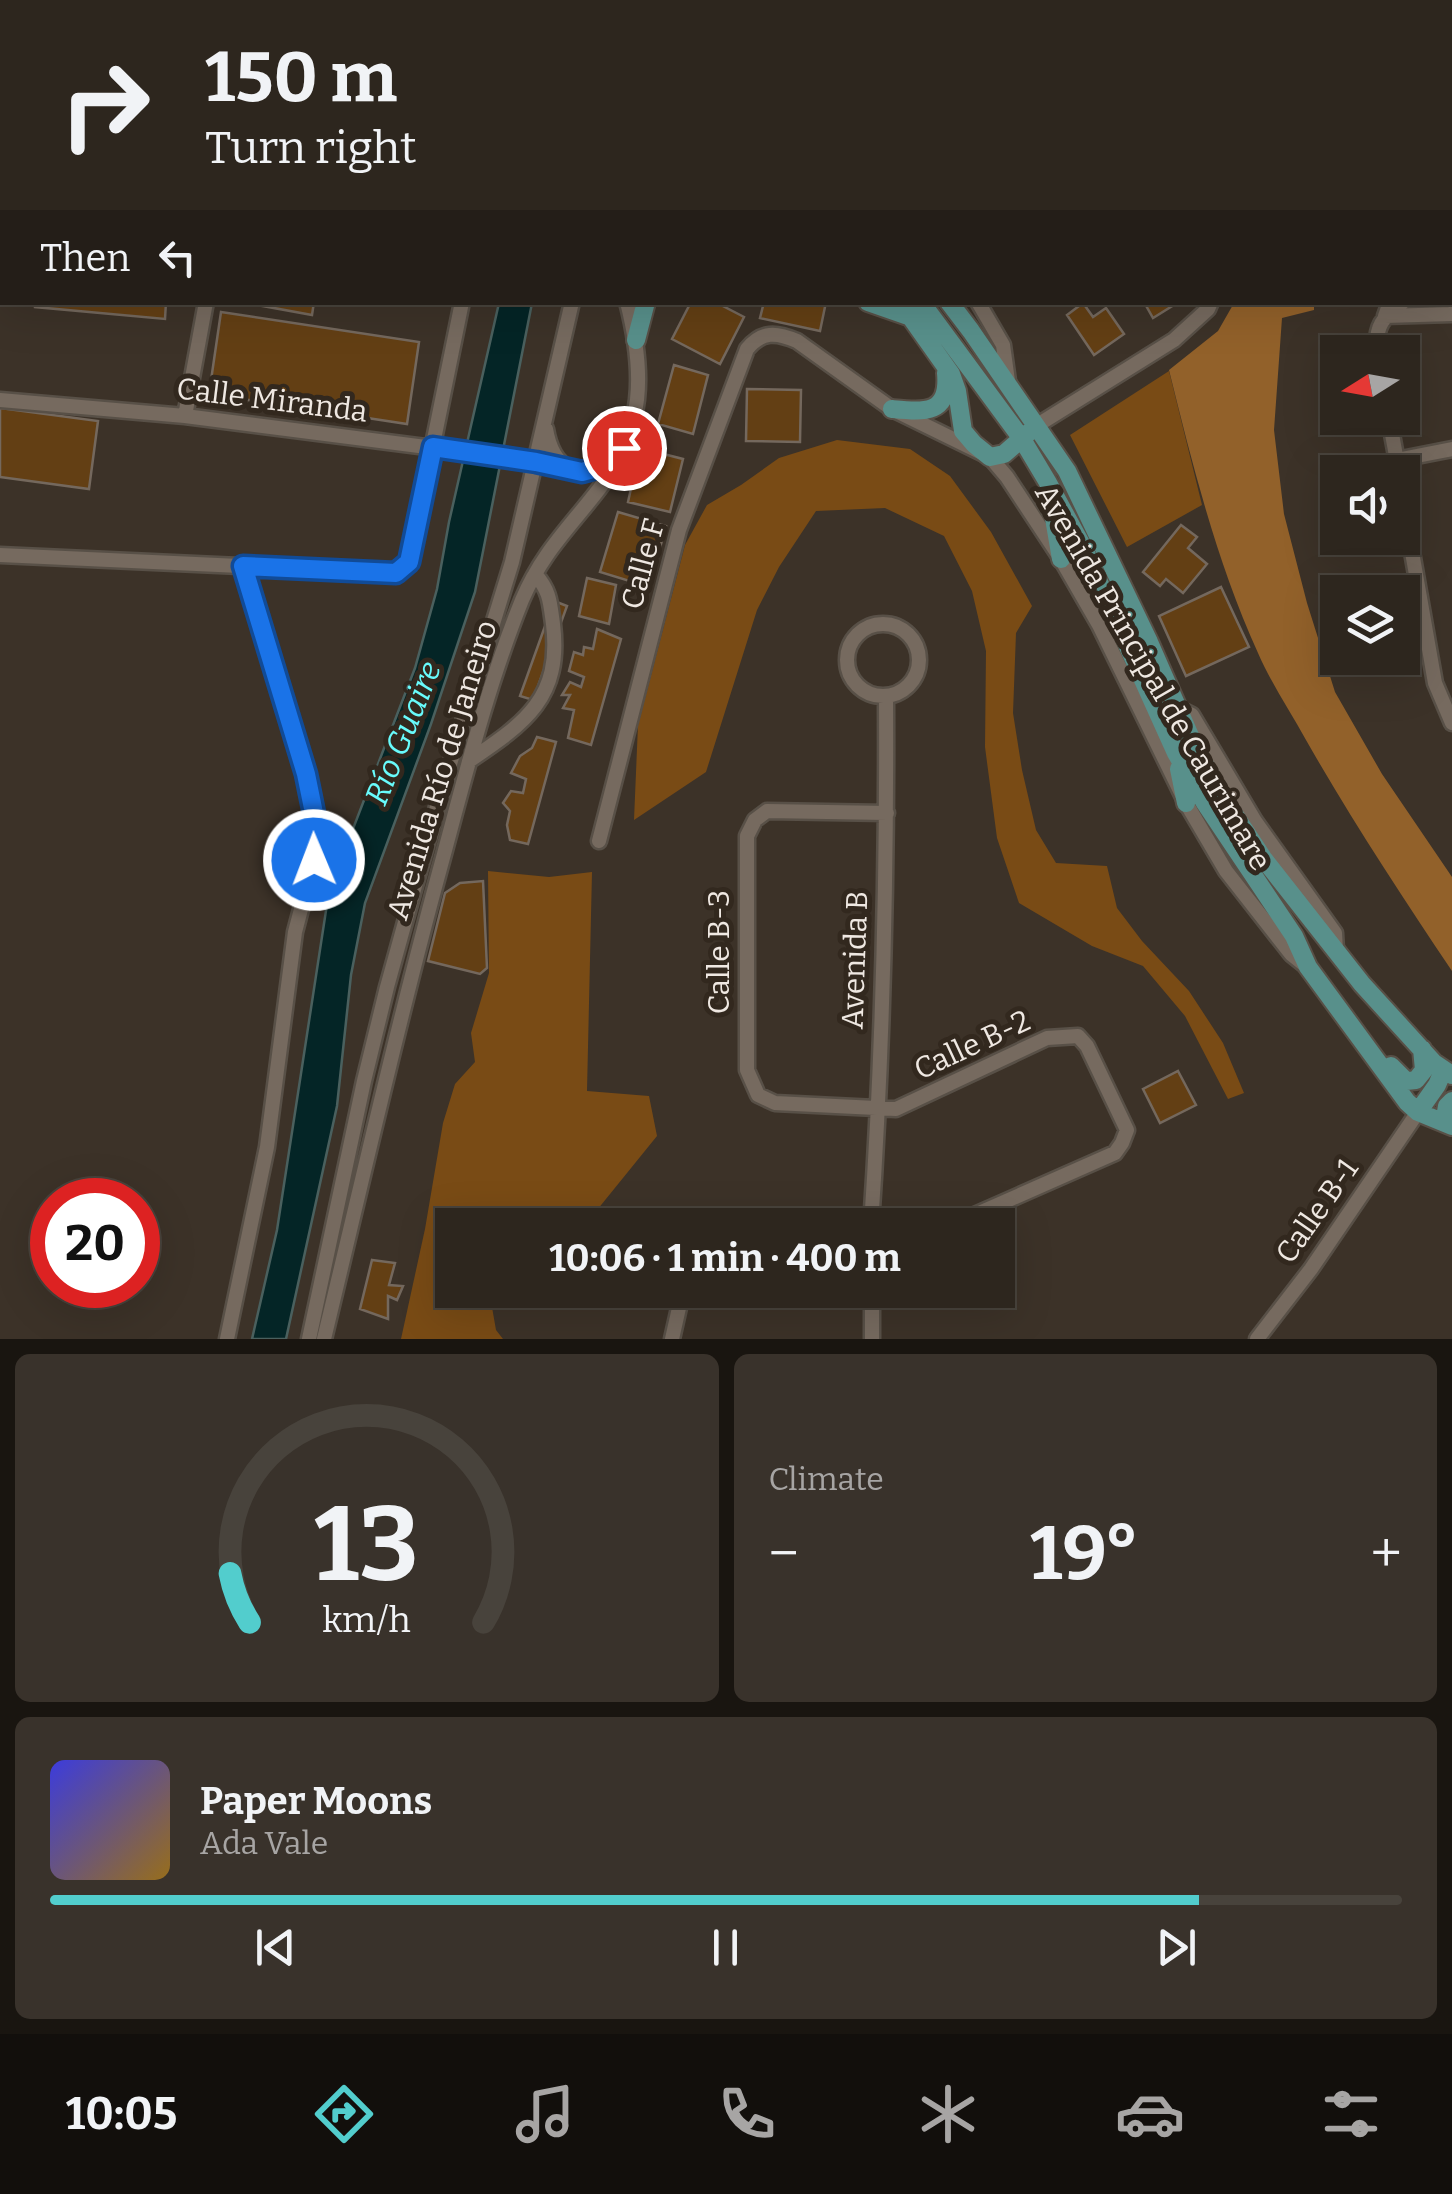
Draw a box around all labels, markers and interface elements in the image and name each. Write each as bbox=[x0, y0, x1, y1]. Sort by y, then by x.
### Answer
text: 150 m bbox=[205, 36, 397, 120]
icon: right bbox=[40, 40, 170, 170]
text: Turn right bbox=[205, 121, 417, 175]
icon: left bbox=[150, 230, 205, 285]
text: Then bbox=[40, 235, 130, 281]
north arrow bbox=[1320, 335, 1420, 435]
map controls bbox=[1320, 335, 1420, 675]
street label: Calle Miranda bbox=[175, 370, 369, 430]
pin bbox=[582, 406, 667, 491]
icon: arrive bbox=[597, 421, 652, 476]
button: sound bbox=[1320, 455, 1420, 555]
street label: Avenida Principal de Caurimare bbox=[1027, 477, 1279, 877]
street label: Calle F bbox=[614, 515, 672, 613]
button: layers bbox=[1320, 575, 1420, 675]
street label: Avenida Río de Janeiro bbox=[379, 616, 505, 924]
water label: Río Guaire bbox=[357, 656, 449, 810]
position arrow bbox=[262, 808, 366, 912]
street label: Calle B-3 bbox=[701, 890, 737, 1014]
street label: Avenida B bbox=[835, 890, 875, 1030]
street label: Calle B-2 bbox=[908, 1003, 1036, 1087]
street label: Calle B-1 bbox=[1268, 1152, 1366, 1270]
speed limit sign: 20 bbox=[30, 1178, 160, 1308]
text: 10:06 · 1 min · 400 m bbox=[549, 1235, 901, 1281]
text: Climate bbox=[769, 1460, 884, 1498]
text: 13 bbox=[314, 1483, 419, 1608]
text: 19° bbox=[1030, 1509, 1139, 1599]
text: − bbox=[769, 1521, 799, 1587]
text: + bbox=[1371, 1521, 1402, 1587]
text: km/h bbox=[323, 1599, 411, 1641]
text: Paper Moons bbox=[200, 1778, 432, 1824]
text: Ada Vale bbox=[200, 1824, 328, 1862]
icon: previous bbox=[248, 1920, 303, 1975]
icon: pause bbox=[698, 1920, 753, 1975]
icon: next bbox=[1149, 1920, 1204, 1975]
icon: directions bbox=[309, 2079, 379, 2149]
icon: music bbox=[510, 2079, 580, 2149]
icon: phone bbox=[712, 2079, 782, 2149]
icon: climate bbox=[913, 2079, 983, 2149]
icon: car bbox=[1115, 2079, 1185, 2149]
icon: filters bbox=[1316, 2079, 1386, 2149]
text: 10:05 bbox=[66, 2087, 177, 2141]

